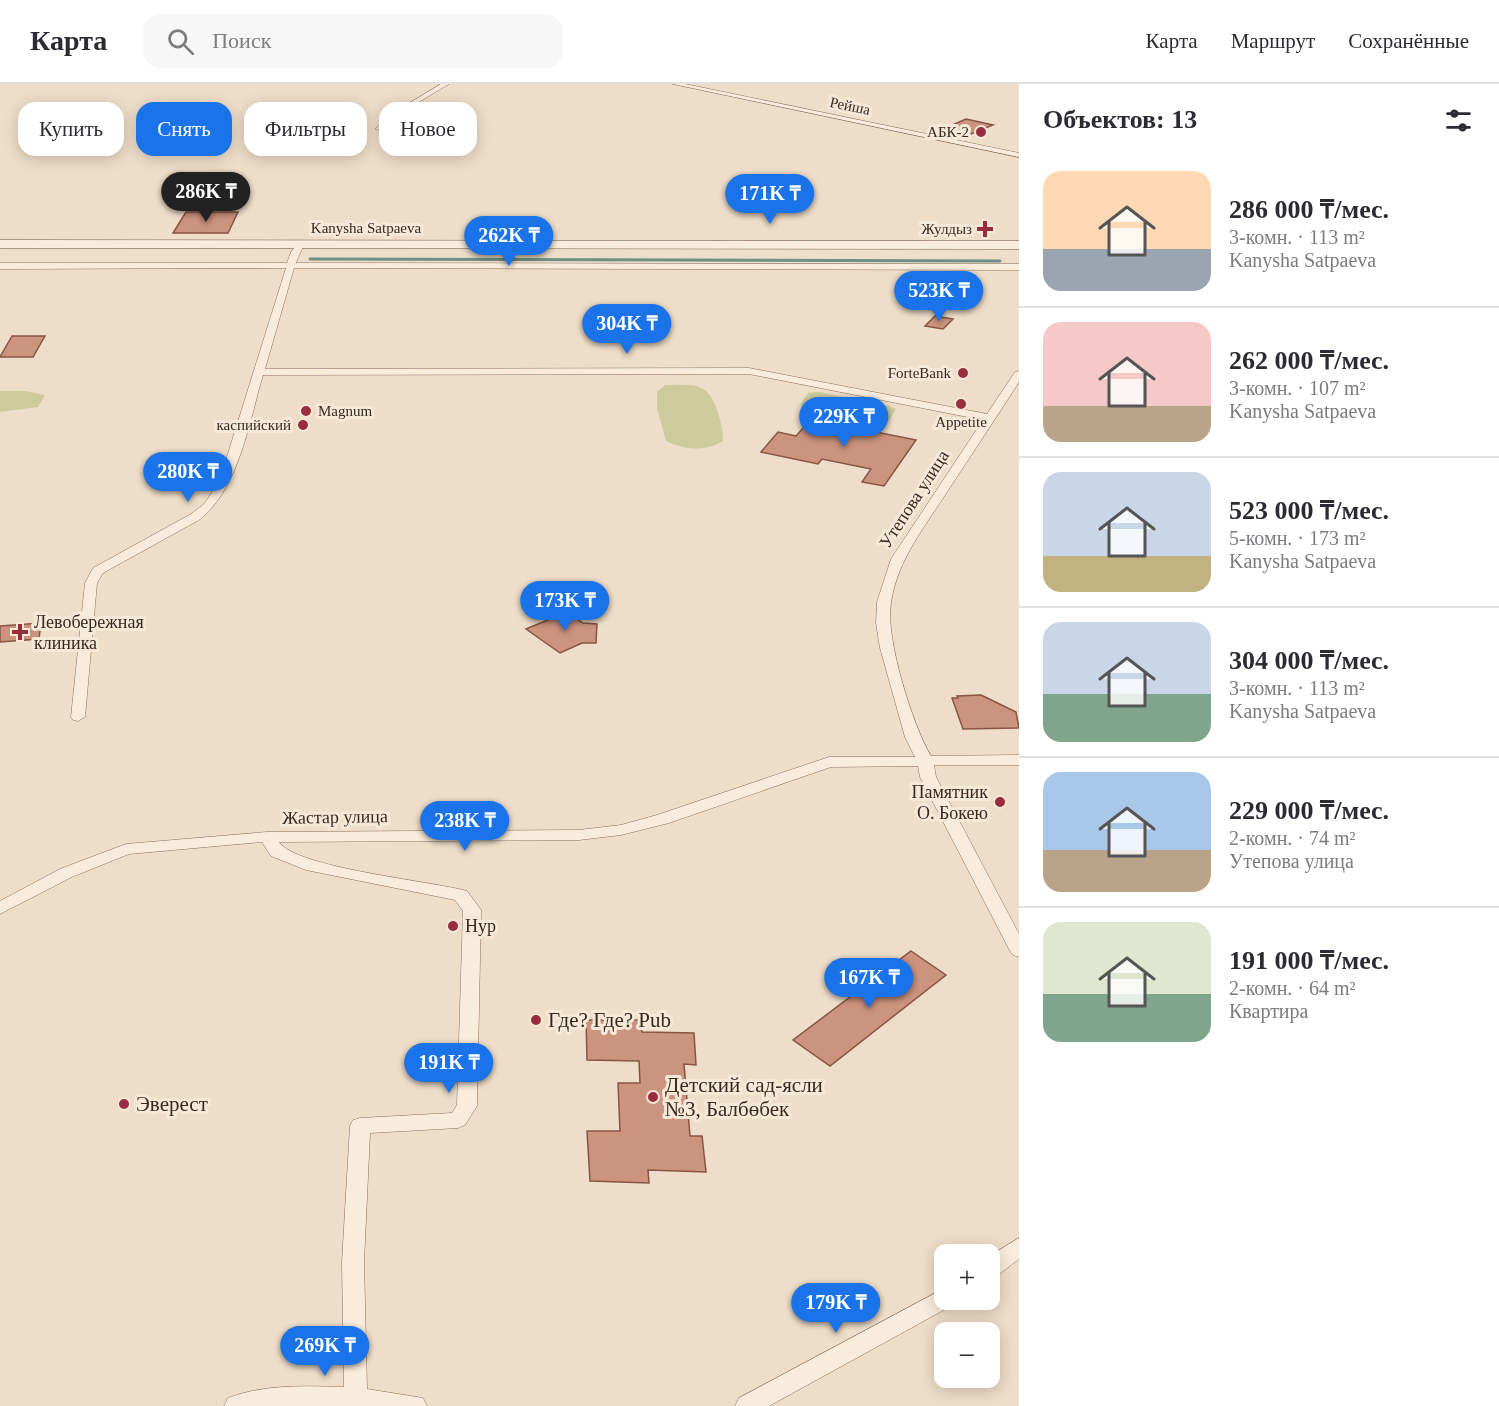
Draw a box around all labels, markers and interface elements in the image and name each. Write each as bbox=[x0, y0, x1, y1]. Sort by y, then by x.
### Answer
search box bbox=[143, 14, 563, 68]
text: Карта bbox=[30, 25, 107, 56]
icon: search bbox=[164, 25, 197, 58]
text: Поиск bbox=[212, 28, 271, 53]
text: Карта bbox=[1146, 29, 1198, 53]
text: Маршрут bbox=[1231, 29, 1315, 53]
text: Сохранённые bbox=[1348, 29, 1469, 53]
street label: Рейша bbox=[828, 94, 872, 118]
chip: Купить bbox=[18, 102, 124, 156]
chip: Снять bbox=[136, 102, 232, 156]
chip: Фильтры bbox=[244, 102, 367, 156]
chip: Новое bbox=[379, 102, 477, 156]
icon: filters bbox=[1442, 104, 1475, 137]
text: Объектов: 13 bbox=[1043, 105, 1197, 134]
place label: АБК-2 bbox=[927, 124, 969, 140]
marker: АБК-2 bbox=[974, 125, 988, 139]
pin: 286K ₸ bbox=[157, 172, 255, 223]
pin: 171K ₸ bbox=[721, 174, 819, 225]
text: 286K ₸ bbox=[175, 180, 237, 202]
text: 171K ₸ bbox=[739, 182, 801, 204]
icon: home bbox=[1091, 195, 1163, 267]
text: 286 000 ₸/мес. bbox=[1229, 195, 1389, 224]
pin: 262K ₸ bbox=[460, 216, 558, 267]
street label: Kanysha Satpaeva bbox=[311, 220, 422, 236]
marker: Жулдыз bbox=[976, 220, 994, 238]
place label: Жулдыз bbox=[921, 221, 972, 237]
text: 262K ₸ bbox=[478, 224, 540, 246]
text: 3-комн. · 113 m² bbox=[1229, 226, 1365, 248]
text: Kanysha Satpaeva bbox=[1229, 249, 1376, 271]
pin: 523K ₸ bbox=[890, 271, 988, 322]
text: 523K ₸ bbox=[908, 279, 970, 301]
pin: 304K ₸ bbox=[578, 304, 676, 355]
text: 304K ₸ bbox=[596, 312, 658, 334]
icon: home bbox=[1091, 346, 1163, 418]
text: 262 000 ₸/мес. bbox=[1229, 346, 1389, 375]
place label: ForteBank bbox=[888, 365, 951, 381]
marker: ForteBank bbox=[956, 366, 970, 380]
text: 3-комн. · 107 m² bbox=[1229, 377, 1366, 399]
pin: 229K ₸ bbox=[795, 397, 893, 448]
marker: Appetite bbox=[954, 397, 968, 411]
text: Kanysha Satpaeva bbox=[1229, 400, 1376, 422]
place label: Magnum bbox=[318, 403, 372, 419]
marker: Magnum bbox=[299, 404, 313, 418]
text: 229K ₸ bbox=[813, 405, 875, 427]
place label: Appetite bbox=[935, 414, 987, 430]
place label: каспийский bbox=[217, 417, 291, 433]
marker: каспийский bbox=[296, 418, 310, 432]
street label: Утепова улица bbox=[875, 446, 953, 552]
pin: 280K ₸ bbox=[139, 452, 237, 503]
text: 280K ₸ bbox=[157, 460, 219, 482]
icon: home bbox=[1091, 496, 1163, 568]
text: 523 000 ₸/мес. bbox=[1229, 496, 1389, 525]
text: 5-комн. · 173 m² bbox=[1229, 527, 1366, 549]
text: Kanysha Satpaeva bbox=[1229, 550, 1376, 572]
pin: 173K ₸ bbox=[516, 581, 614, 632]
text: 173K ₸ bbox=[534, 589, 596, 611]
place label: Левобережная клиника bbox=[34, 612, 144, 653]
marker: Левобережная клиника bbox=[11, 623, 29, 641]
icon: home bbox=[1091, 646, 1163, 718]
text: 304 000 ₸/мес. bbox=[1229, 646, 1389, 675]
text: 3-комн. · 113 m² bbox=[1229, 677, 1365, 699]
text: Kanysha Satpaeva bbox=[1229, 700, 1376, 722]
place label: Памятник О. Бокею bbox=[911, 782, 988, 823]
marker: Памятник О. Бокею bbox=[993, 795, 1007, 809]
icon: home bbox=[1091, 796, 1163, 868]
text: 229 000 ₸/мес. bbox=[1229, 796, 1389, 825]
pin: 238K ₸ bbox=[416, 801, 514, 852]
street label: Жастар улица bbox=[282, 806, 388, 828]
text: 238K ₸ bbox=[434, 809, 496, 831]
text: 2-комн. · 74 m² bbox=[1229, 827, 1356, 849]
text: Утепова улица bbox=[1229, 850, 1354, 872]
place label: Нур bbox=[465, 916, 496, 936]
marker: Нур bbox=[446, 919, 460, 933]
icon: home bbox=[1091, 946, 1163, 1018]
text: 191 000 ₸/мес. bbox=[1229, 946, 1389, 975]
pin: 167K ₸ bbox=[820, 958, 918, 1009]
text: 167K ₸ bbox=[838, 966, 900, 988]
text: 2-комн. · 64 m² bbox=[1229, 977, 1356, 999]
text: Квартира bbox=[1229, 1000, 1308, 1022]
place label: Где? Где? Pub bbox=[548, 1008, 671, 1032]
marker: Где? Где? Pub bbox=[529, 1013, 543, 1027]
pin: 191K ₸ bbox=[400, 1043, 498, 1094]
text: 191K ₸ bbox=[418, 1051, 480, 1073]
place label: Детский сад-ясли №3, Балбөбек bbox=[665, 1073, 823, 1121]
marker: Детский сад-ясли №3, Балбөбек bbox=[646, 1090, 660, 1104]
place label: Эверест bbox=[136, 1092, 208, 1116]
marker: Эверест bbox=[117, 1097, 131, 1111]
map controls bbox=[934, 1244, 1000, 1388]
button: + bbox=[934, 1244, 1000, 1310]
pin: 179K ₸ bbox=[787, 1283, 885, 1334]
text: 179K ₸ bbox=[805, 1291, 867, 1313]
button: − bbox=[934, 1322, 1000, 1388]
pin: 269K ₸ bbox=[276, 1326, 374, 1377]
text: 269K ₸ bbox=[294, 1334, 356, 1356]

